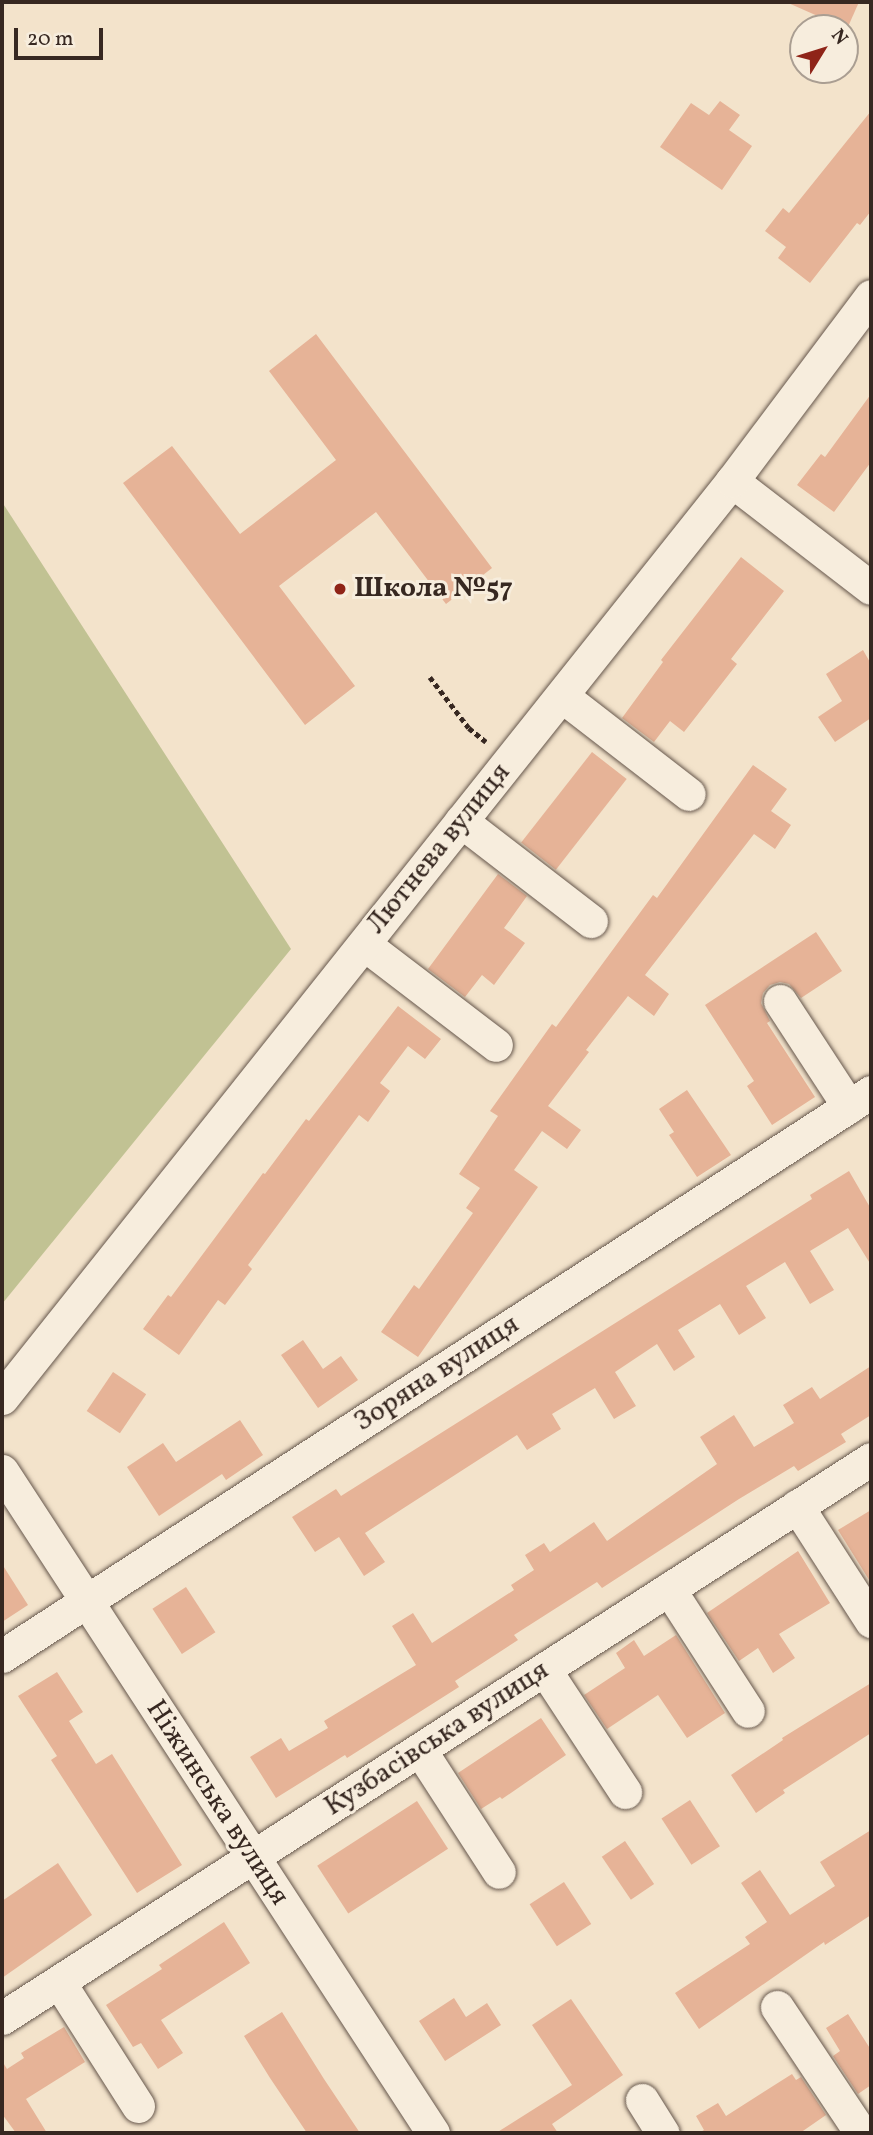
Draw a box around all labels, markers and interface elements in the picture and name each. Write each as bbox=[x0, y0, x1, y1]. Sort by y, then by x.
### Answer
scale bar bbox=[18, 14, 107, 58]
north arrow bbox=[789, 14, 859, 84]
text: N bbox=[824, 24, 853, 51]
text: 20 m bbox=[27, 25, 73, 54]
place label: Школа №57 bbox=[354, 572, 513, 606]
marker: Школа №57 bbox=[332, 581, 348, 597]
street label: Лютнева вулиця bbox=[360, 757, 518, 941]
street label: Зоряна вулиця bbox=[348, 1308, 526, 1440]
street label: Кузбасівська вулиця bbox=[319, 1654, 555, 1824]
street label: Ніжинська вулиця bbox=[138, 1694, 296, 1912]

